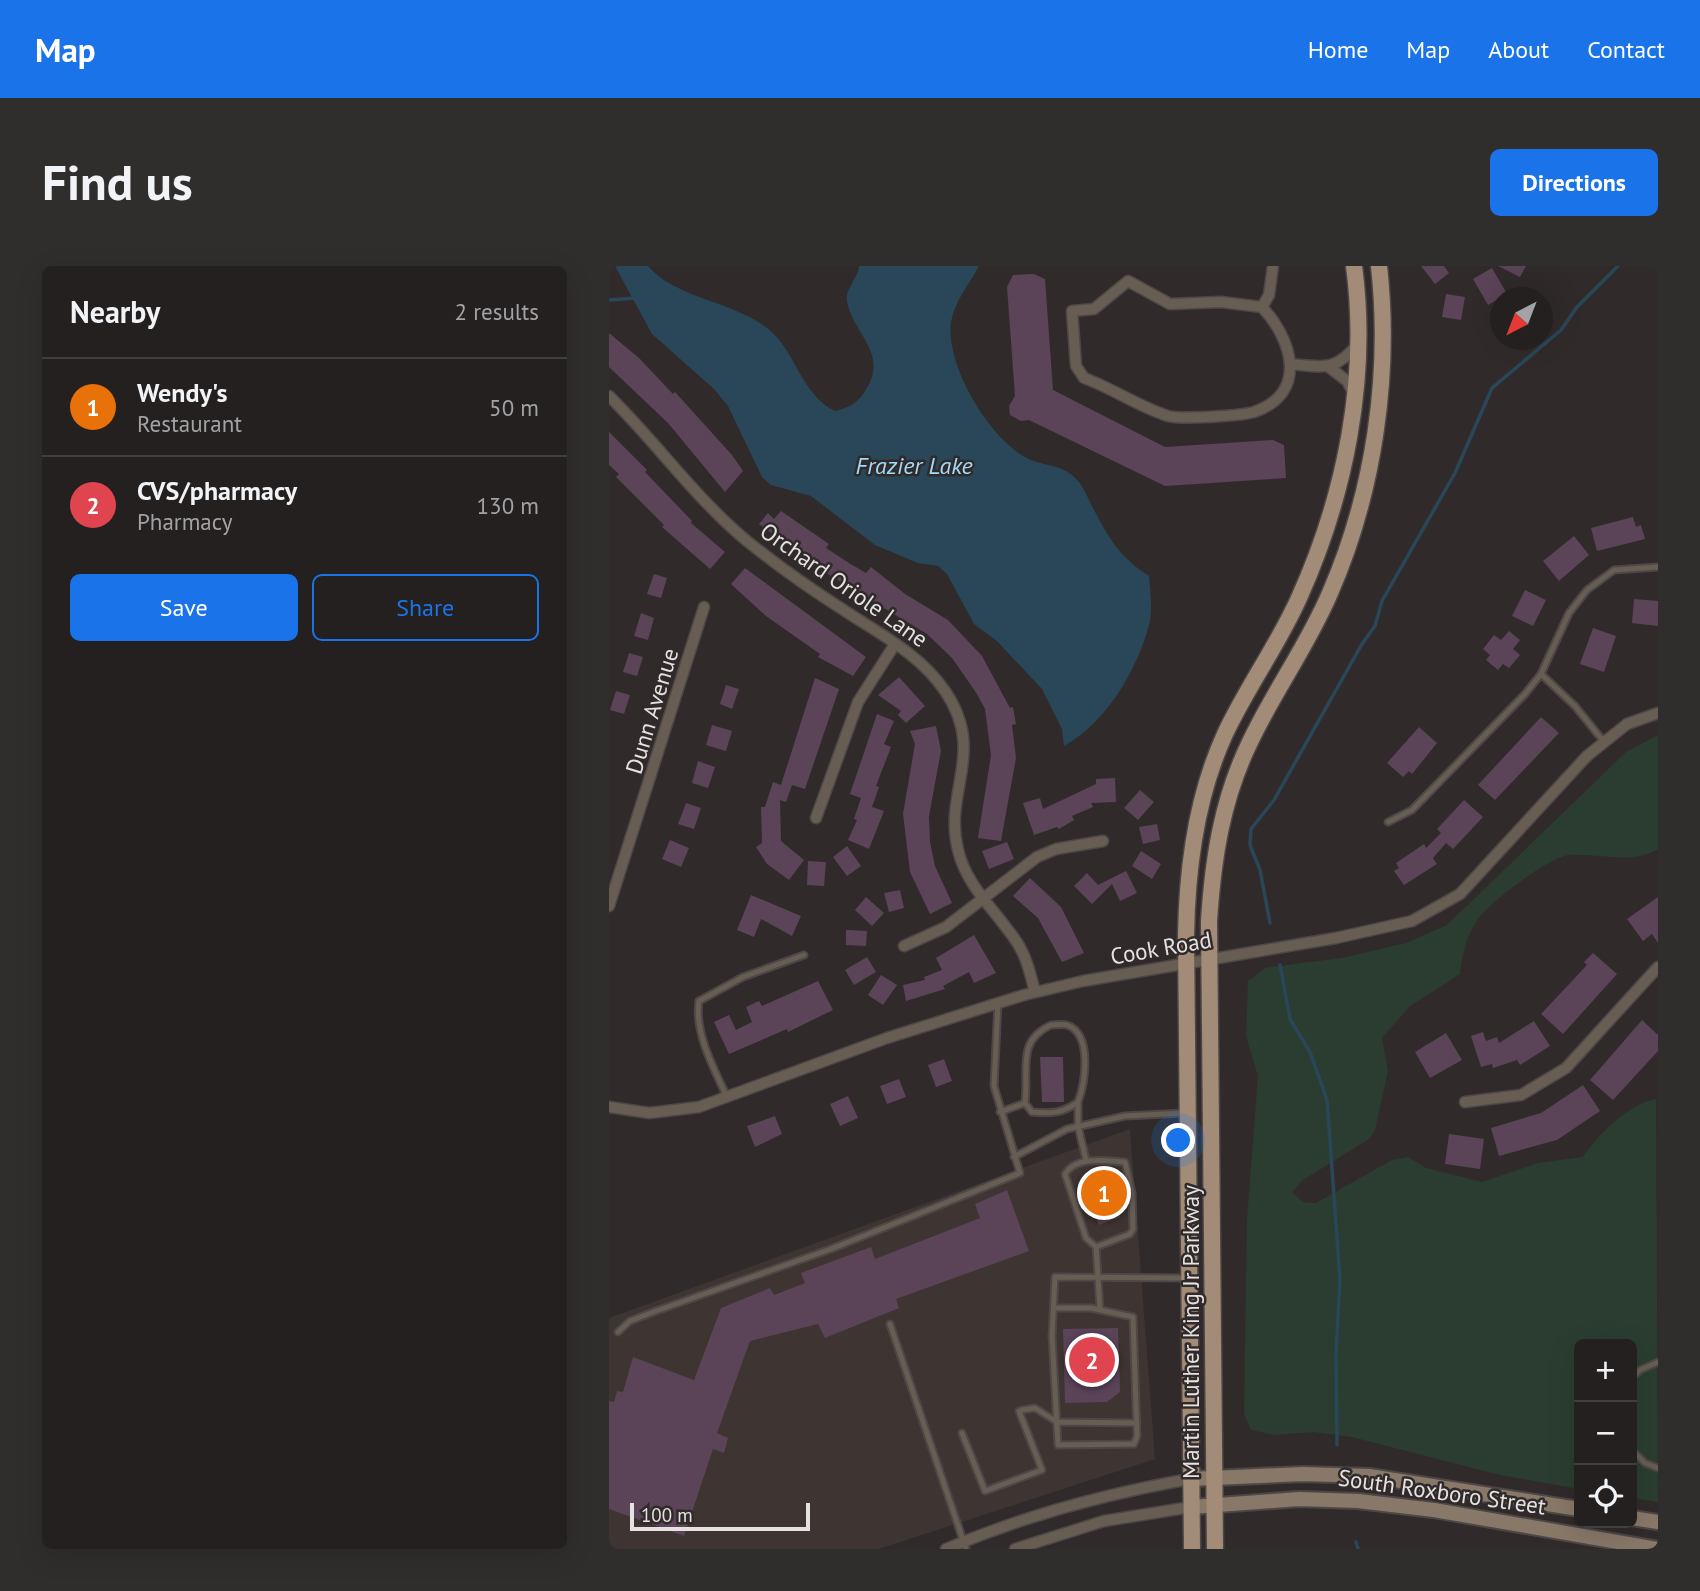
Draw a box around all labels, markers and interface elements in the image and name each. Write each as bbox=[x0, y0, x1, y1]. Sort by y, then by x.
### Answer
text: Map bbox=[35, 28, 96, 71]
text: Home bbox=[1308, 34, 1368, 65]
text: Map bbox=[1406, 34, 1450, 65]
text: About bbox=[1488, 34, 1549, 65]
text: Contact bbox=[1587, 34, 1665, 65]
button: Directions bbox=[1490, 149, 1658, 216]
text: Find us bbox=[42, 150, 193, 214]
north arrow bbox=[1490, 287, 1553, 350]
text: Nearby bbox=[70, 292, 160, 331]
text: 2 results bbox=[455, 297, 539, 326]
text: Wendy's bbox=[137, 376, 228, 409]
text: 1 bbox=[86, 393, 100, 422]
text: 50 m bbox=[489, 393, 539, 422]
text: Restaurant bbox=[137, 409, 242, 438]
water label: Frazier Lake bbox=[855, 450, 973, 481]
text: CVS/pharmacy bbox=[137, 474, 297, 507]
text: 2 bbox=[86, 491, 100, 520]
text: 130 m bbox=[477, 491, 539, 520]
text: Pharmacy bbox=[137, 507, 233, 536]
street label: Orchard Oriole Lane bbox=[755, 516, 934, 653]
button: Save bbox=[70, 574, 298, 641]
button: Share bbox=[312, 574, 539, 641]
street label: Dunn Avenue bbox=[619, 645, 684, 777]
street label: Cook Road bbox=[1108, 924, 1214, 971]
your location bbox=[1161, 1123, 1195, 1157]
pin: 1 bbox=[1081, 1167, 1127, 1219]
street label: Martin Luther King Jr Parkway bbox=[1176, 1185, 1205, 1479]
pin: 2 bbox=[1069, 1334, 1115, 1386]
map controls bbox=[1574, 1339, 1637, 1528]
button: + bbox=[1574, 1339, 1637, 1402]
button: − bbox=[1574, 1402, 1637, 1465]
street label: South Roxboro Street bbox=[1336, 1463, 1548, 1520]
button: locate bbox=[1574, 1465, 1637, 1528]
scale bar bbox=[630, 1500, 810, 1532]
text: 100 m bbox=[641, 1503, 693, 1527]

